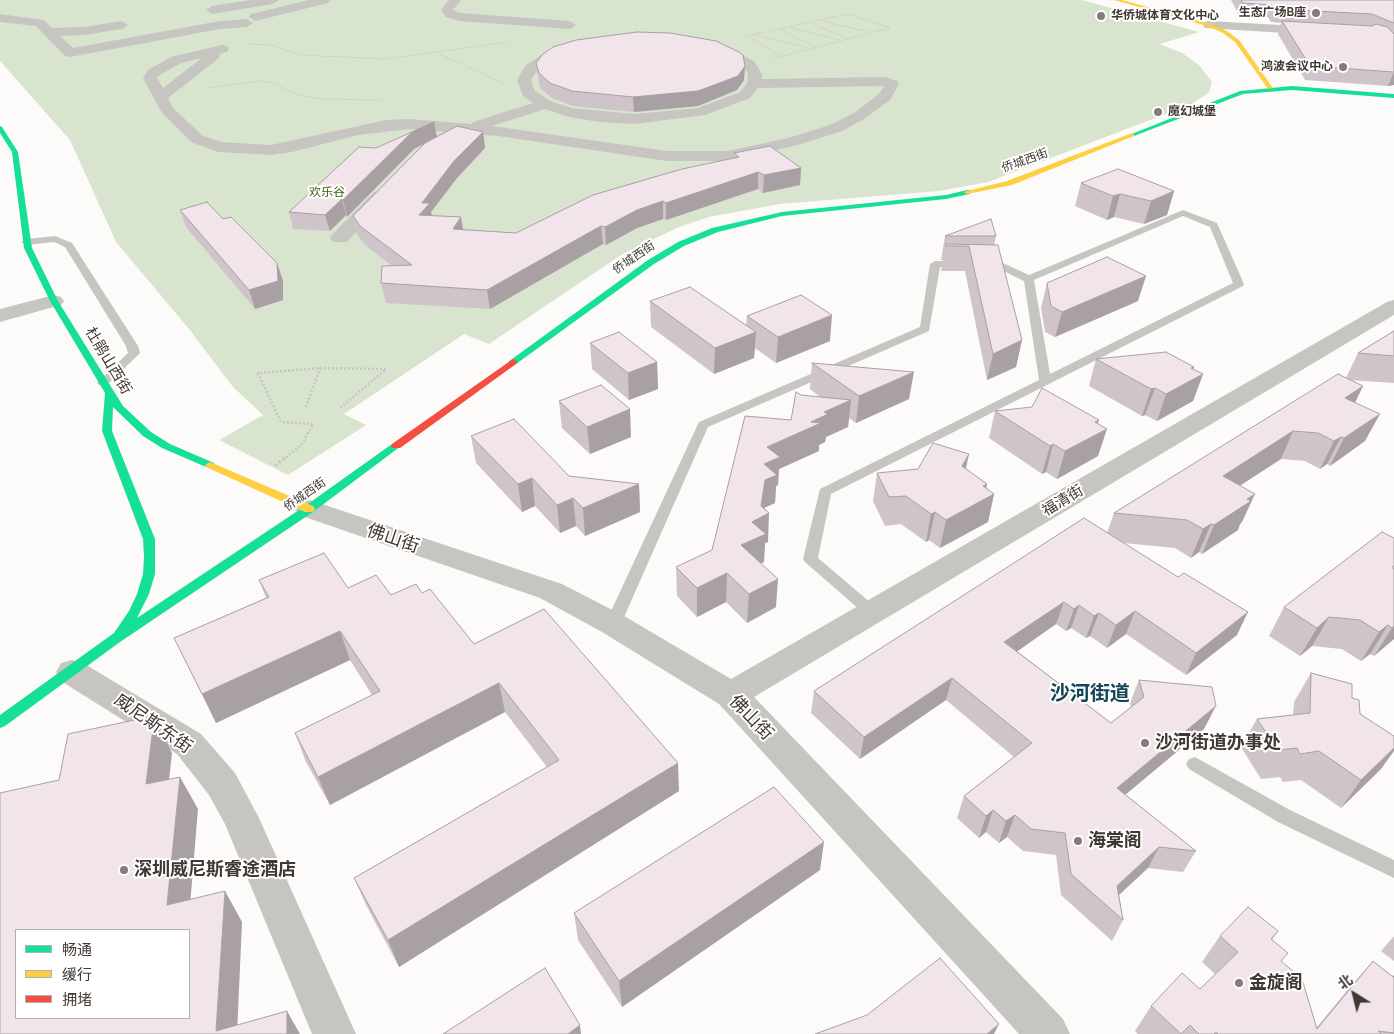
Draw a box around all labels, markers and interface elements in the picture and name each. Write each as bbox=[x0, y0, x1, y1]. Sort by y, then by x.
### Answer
place label: 生态广场B座 bbox=[1238, 6, 1306, 20]
marker: 生态广场B座 bbox=[1310, 7, 1322, 19]
place label: 华侨城体育文化中心 bbox=[1111, 9, 1219, 23]
marker: 华侨城体育文化中心 bbox=[1095, 10, 1107, 22]
place label: 鸿波会议中心 bbox=[1261, 60, 1333, 74]
marker: 鸿波会议中心 bbox=[1337, 61, 1349, 73]
place label: 魔幻城堡 bbox=[1168, 105, 1216, 119]
marker: 魔幻城堡 bbox=[1152, 106, 1164, 118]
street label: 侨城西街 bbox=[1000, 146, 1050, 176]
park label: 欢乐谷 bbox=[309, 186, 345, 200]
street label: 侨城西街 bbox=[610, 239, 658, 277]
street label: 杜鹃山西街 bbox=[81, 324, 135, 398]
street label: 侨城西街 bbox=[281, 475, 329, 515]
street label: 福清街 bbox=[1039, 482, 1087, 520]
street label: 佛山街 bbox=[364, 520, 422, 558]
district label: 沙河街道 bbox=[1050, 682, 1130, 706]
street label: 威尼斯东街 bbox=[110, 689, 196, 759]
street label: 佛山街 bbox=[724, 691, 778, 745]
place label: 沙河街道办事处 bbox=[1155, 732, 1281, 754]
marker: 沙河街道办事处 bbox=[1139, 737, 1151, 749]
place label: 海棠阁 bbox=[1088, 830, 1142, 852]
marker: 海棠阁 bbox=[1072, 835, 1084, 847]
place label: 深圳威尼斯睿途酒店 bbox=[134, 859, 296, 881]
marker: 深圳威尼斯睿途酒店 bbox=[118, 864, 130, 876]
legend bbox=[15, 929, 190, 1019]
text: 畅通 bbox=[62, 939, 92, 960]
text: 缓行 bbox=[62, 964, 92, 985]
north arrow bbox=[1329, 969, 1379, 1019]
text: 北 bbox=[1334, 970, 1356, 993]
place label: 金旋阁 bbox=[1249, 972, 1303, 994]
marker: 金旋阁 bbox=[1233, 977, 1245, 989]
text: 拥堵 bbox=[62, 989, 92, 1010]

